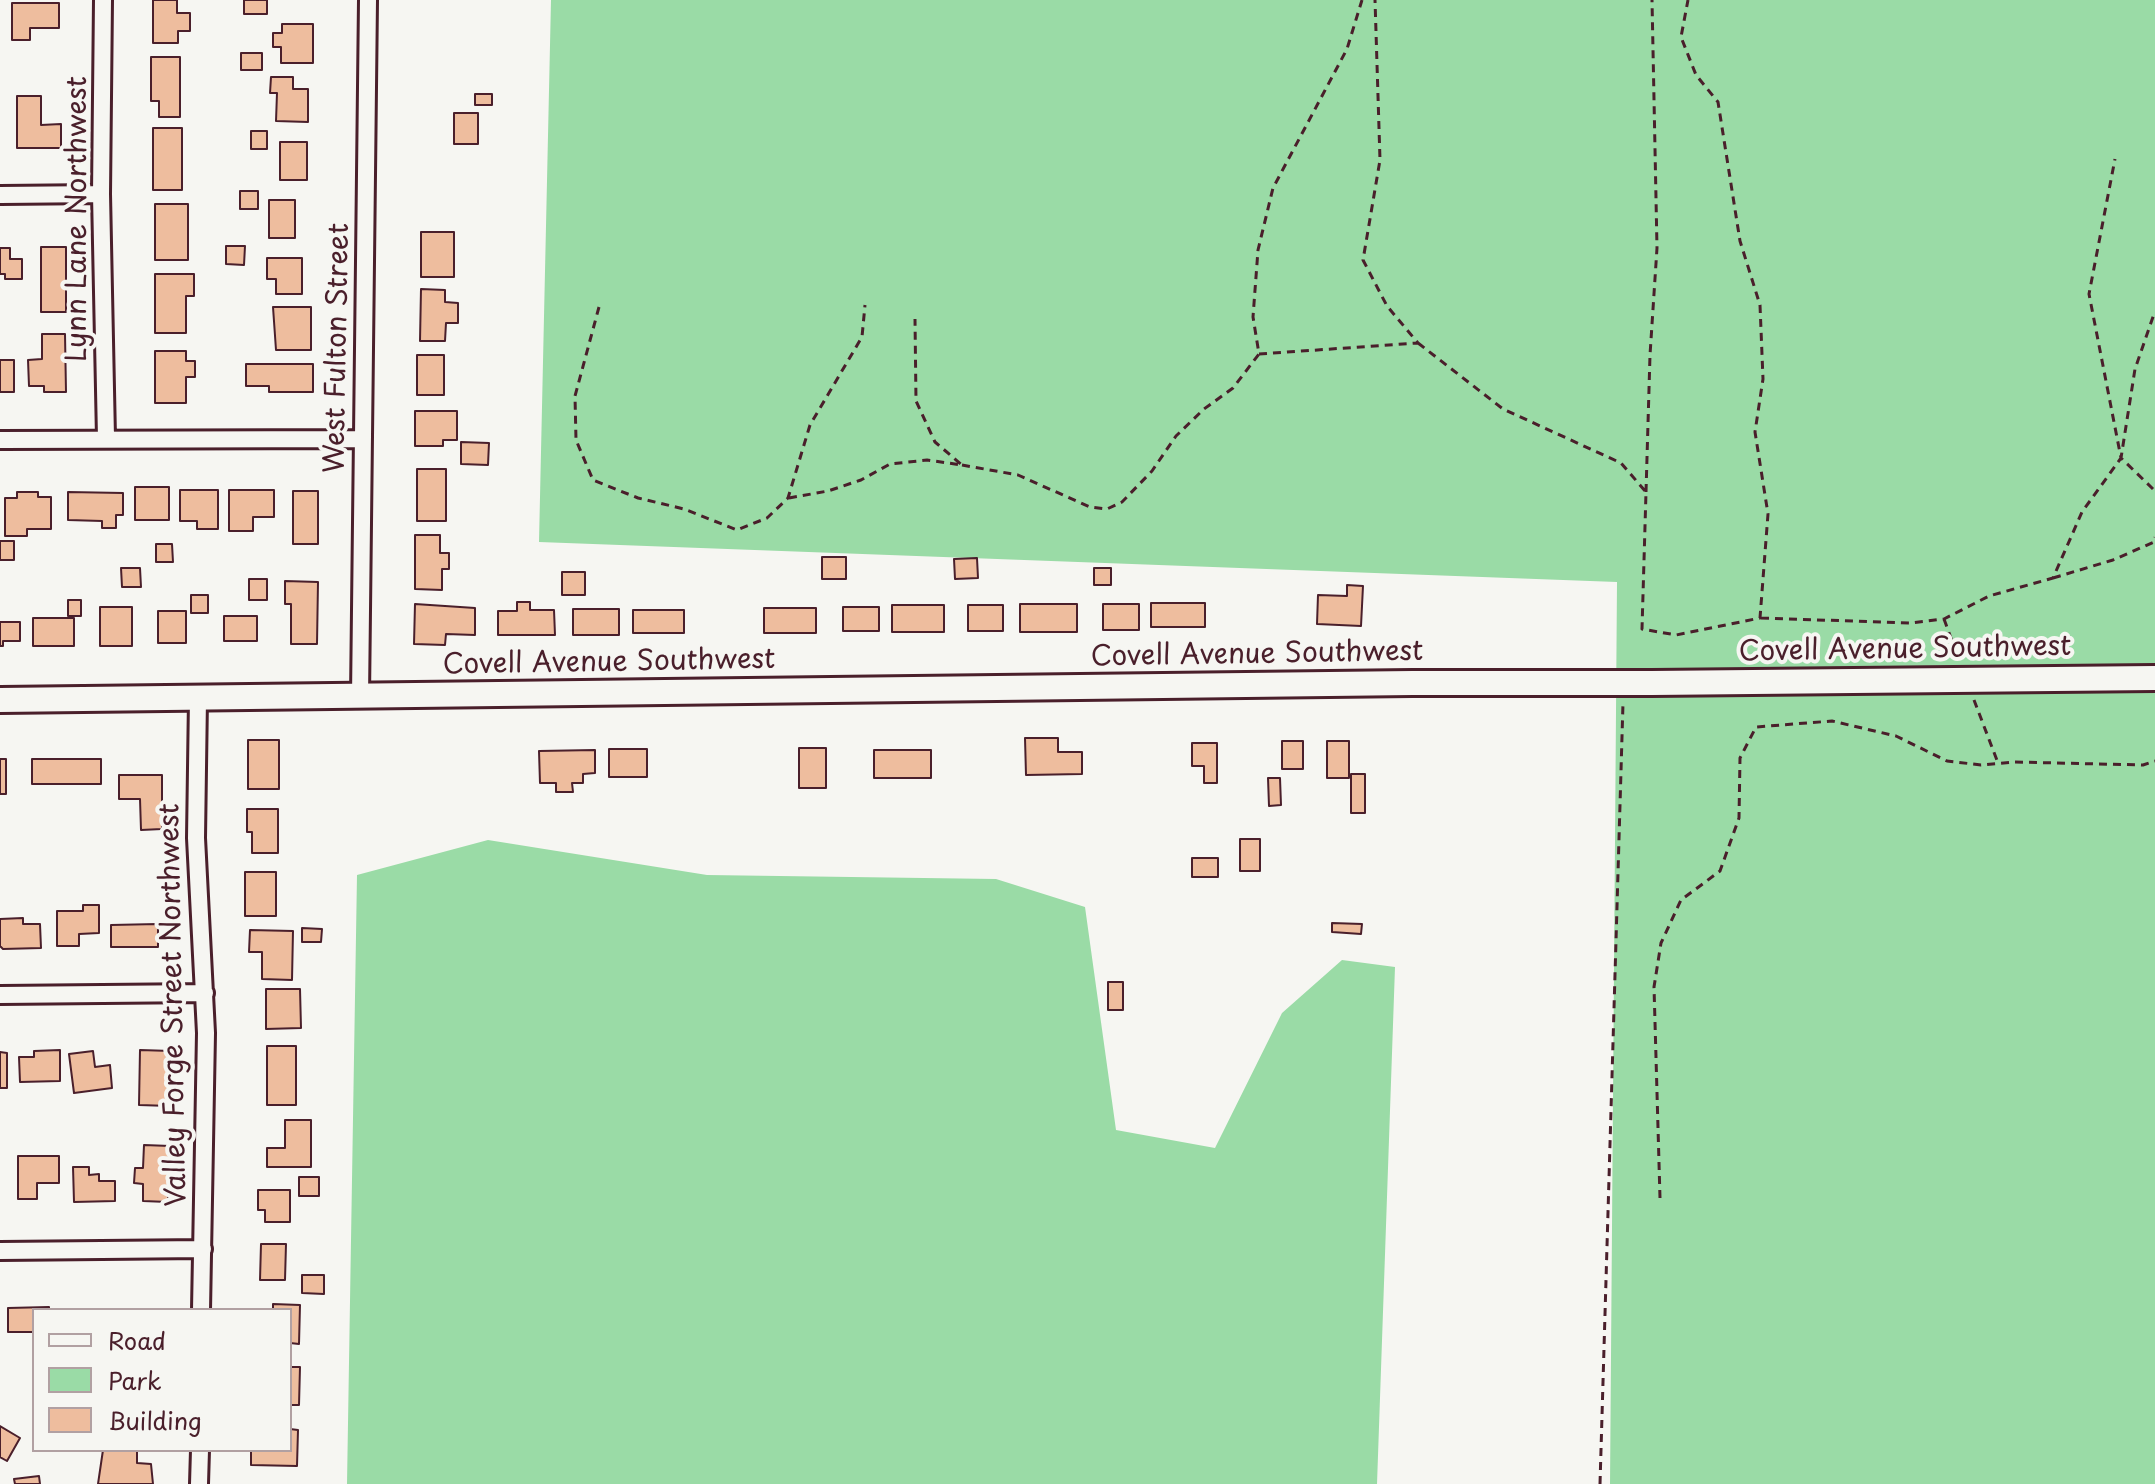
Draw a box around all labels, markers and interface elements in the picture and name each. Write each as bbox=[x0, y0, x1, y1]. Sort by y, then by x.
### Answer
street label: Lynn Lane Northwest bbox=[61, 76, 95, 362]
street label: West Fulton Street bbox=[319, 223, 357, 473]
street label: Covell Avenue Southwest bbox=[1738, 630, 2072, 670]
street label: Covell Avenue Southwest bbox=[1090, 635, 1424, 675]
street label: Covell Avenue Southwest bbox=[442, 643, 776, 683]
street label: Valley Forge Street Northwest bbox=[154, 803, 194, 1207]
legend bbox=[32, 1308, 292, 1452]
text: Road bbox=[108, 1322, 166, 1358]
text: Park bbox=[108, 1362, 162, 1398]
text: Building bbox=[108, 1402, 202, 1438]

